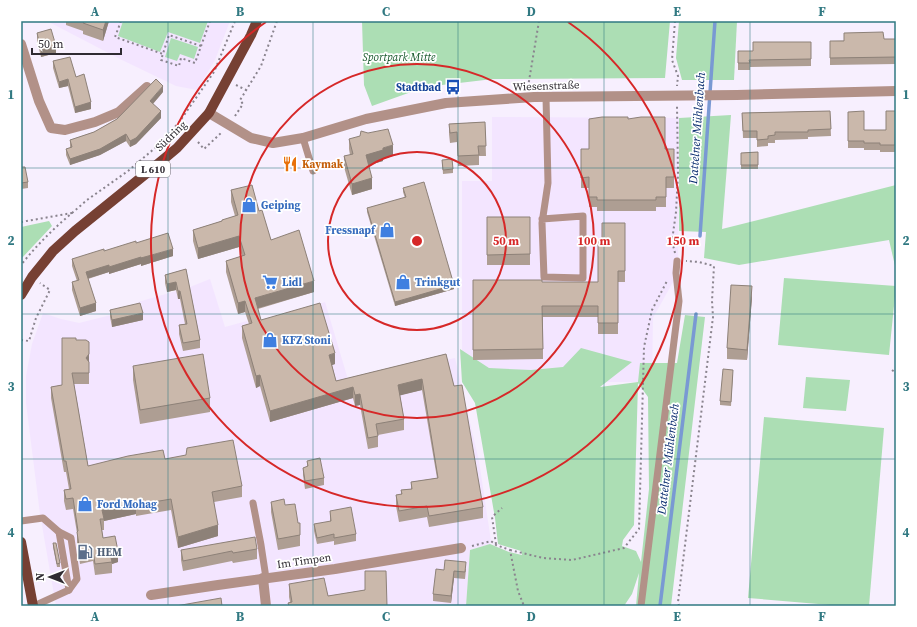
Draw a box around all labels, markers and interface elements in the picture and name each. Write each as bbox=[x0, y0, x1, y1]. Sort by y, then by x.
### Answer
text: A bbox=[91, 3, 100, 20]
text: B bbox=[236, 3, 245, 20]
text: C bbox=[382, 3, 390, 20]
text: D bbox=[526, 3, 536, 20]
text: E bbox=[673, 3, 681, 20]
text: F bbox=[818, 3, 826, 20]
scale bar bbox=[32, 30, 121, 56]
text: 50 m bbox=[38, 36, 64, 52]
park label: Sportpark Mitte bbox=[363, 50, 436, 65]
water label: Dattelner Mühlenbach bbox=[685, 71, 709, 185]
street label: Wiesenstraße bbox=[512, 77, 580, 95]
bus stop icon: Stadtbad bbox=[444, 78, 462, 96]
place label: Stadtbad bbox=[396, 80, 441, 95]
text: 1 bbox=[7, 86, 15, 103]
text: 1 bbox=[902, 86, 910, 103]
street label: Südring bbox=[152, 117, 190, 155]
restaurant icon: Kaymak bbox=[281, 155, 299, 173]
place label: Kaymak bbox=[302, 157, 344, 172]
road number: L 610 bbox=[136, 161, 170, 177]
shop icon: Geiping bbox=[240, 196, 258, 214]
place label: Geiping bbox=[261, 198, 301, 213]
shop icon: Fressnapf bbox=[378, 221, 396, 239]
place label: Fressnapf bbox=[325, 223, 377, 238]
text: 2 bbox=[7, 232, 15, 249]
text: 2 bbox=[902, 232, 910, 249]
text: 50 m bbox=[493, 233, 519, 249]
text: 100 m bbox=[578, 233, 611, 249]
text: 150 m bbox=[667, 233, 700, 249]
centre of rings bbox=[410, 234, 424, 248]
supermarket icon: Lidl bbox=[261, 273, 279, 291]
shop icon: Trinkgut bbox=[394, 273, 412, 291]
place label: Lidl bbox=[282, 275, 302, 290]
place label: Trinkgut bbox=[415, 275, 461, 290]
shop icon: KFZ Stoni bbox=[261, 331, 279, 349]
place label: KFZ Stoni bbox=[282, 333, 331, 348]
text: 3 bbox=[7, 378, 15, 395]
text: 3 bbox=[902, 378, 910, 395]
water label: Dattelner Mühlenbach bbox=[653, 402, 683, 517]
shop icon: Ford Mohag bbox=[76, 495, 94, 513]
place label: Ford Mohag bbox=[97, 497, 157, 512]
text: 4 bbox=[7, 524, 15, 541]
text: 4 bbox=[902, 524, 910, 541]
fuel station icon: HEM bbox=[76, 543, 94, 561]
place label: HEM bbox=[97, 545, 122, 560]
street label: Im Timpen bbox=[276, 550, 332, 572]
north arrow bbox=[30, 557, 70, 597]
text: N bbox=[33, 573, 48, 581]
text: A bbox=[91, 608, 100, 625]
text: B bbox=[236, 608, 245, 625]
text: C bbox=[382, 608, 390, 625]
text: D bbox=[526, 608, 536, 625]
text: E bbox=[673, 608, 681, 625]
text: F bbox=[818, 608, 826, 625]

